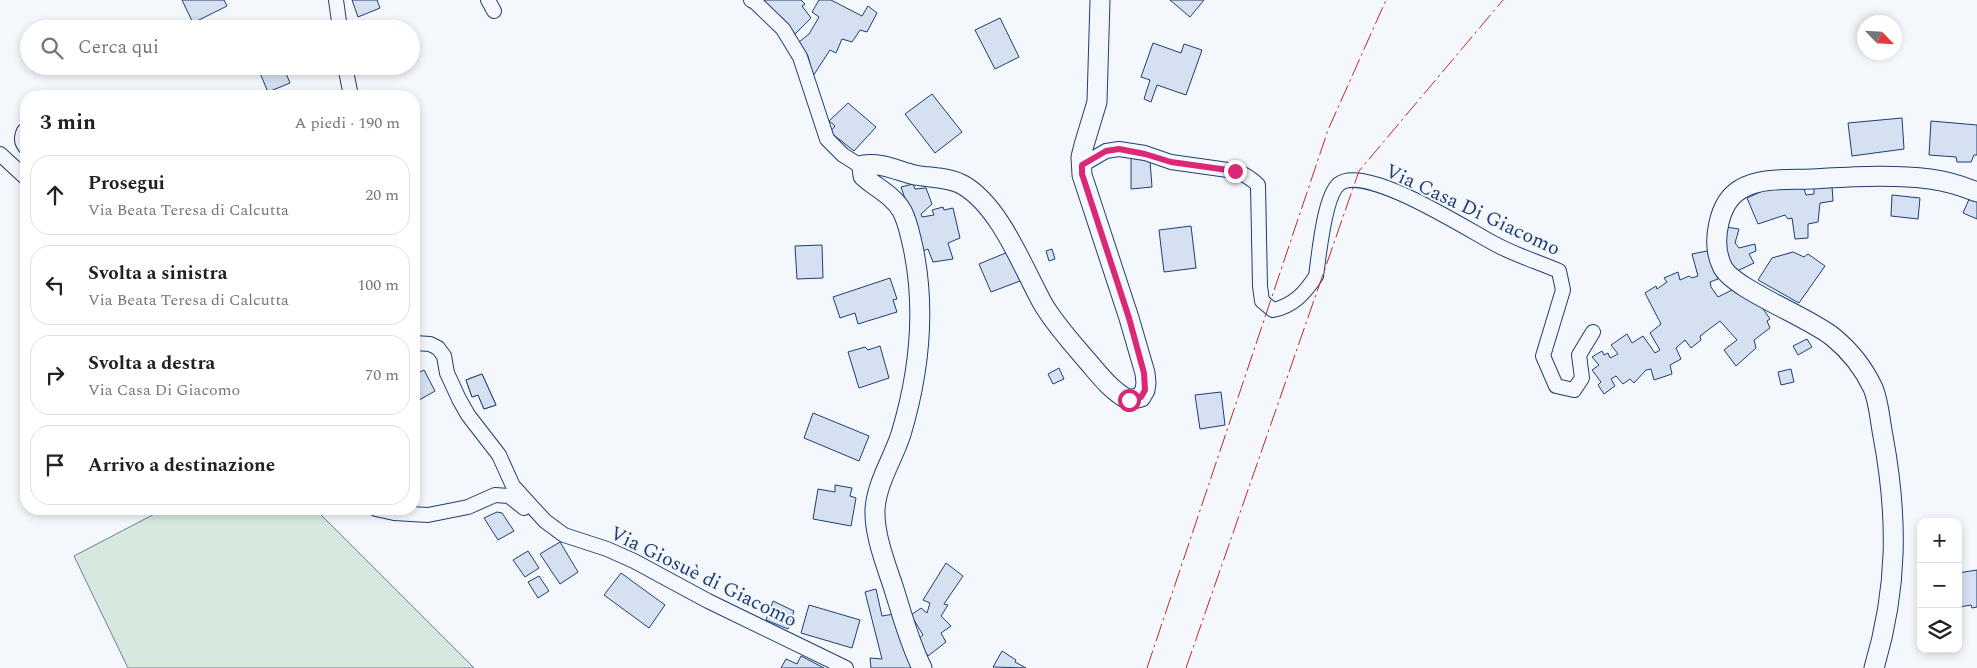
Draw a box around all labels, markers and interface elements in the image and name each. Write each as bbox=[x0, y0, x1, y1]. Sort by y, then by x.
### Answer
north arrow bbox=[1857, 15, 1902, 60]
search box bbox=[20, 20, 420, 75]
text: Cerca qui bbox=[78, 33, 159, 62]
icon: search bbox=[38, 34, 66, 62]
text: 3 min bbox=[40, 107, 96, 139]
text: A piedi · 190 m bbox=[294, 111, 400, 135]
street label: Via Casa Di Giacomo bbox=[1380, 156, 1565, 264]
route end bbox=[1224, 160, 1247, 183]
text: Prosegui bbox=[88, 169, 165, 198]
icon: ahead bbox=[41, 181, 69, 209]
text: 20 m bbox=[365, 183, 399, 207]
text: Via Beata Teresa di Calcutta bbox=[88, 198, 289, 222]
text: Svolta a sinistra bbox=[88, 259, 228, 288]
icon: left bbox=[41, 271, 69, 299]
text: 100 m bbox=[357, 273, 399, 297]
text: Via Beata Teresa di Calcutta bbox=[88, 288, 289, 312]
text: Svolta a destra bbox=[88, 349, 215, 378]
icon: right bbox=[41, 361, 69, 389]
text: 70 m bbox=[365, 363, 399, 387]
text: Via Casa Di Giacomo bbox=[88, 378, 240, 402]
route start bbox=[1118, 389, 1141, 412]
icon: arrive bbox=[41, 451, 69, 479]
text: Arrivo a destinazione bbox=[88, 451, 275, 480]
street label: Via Giosuè di Giacomo bbox=[605, 518, 802, 635]
map controls bbox=[1917, 518, 1962, 653]
button: + bbox=[1917, 518, 1962, 563]
button: − bbox=[1917, 563, 1962, 608]
button: layers bbox=[1917, 608, 1962, 653]

